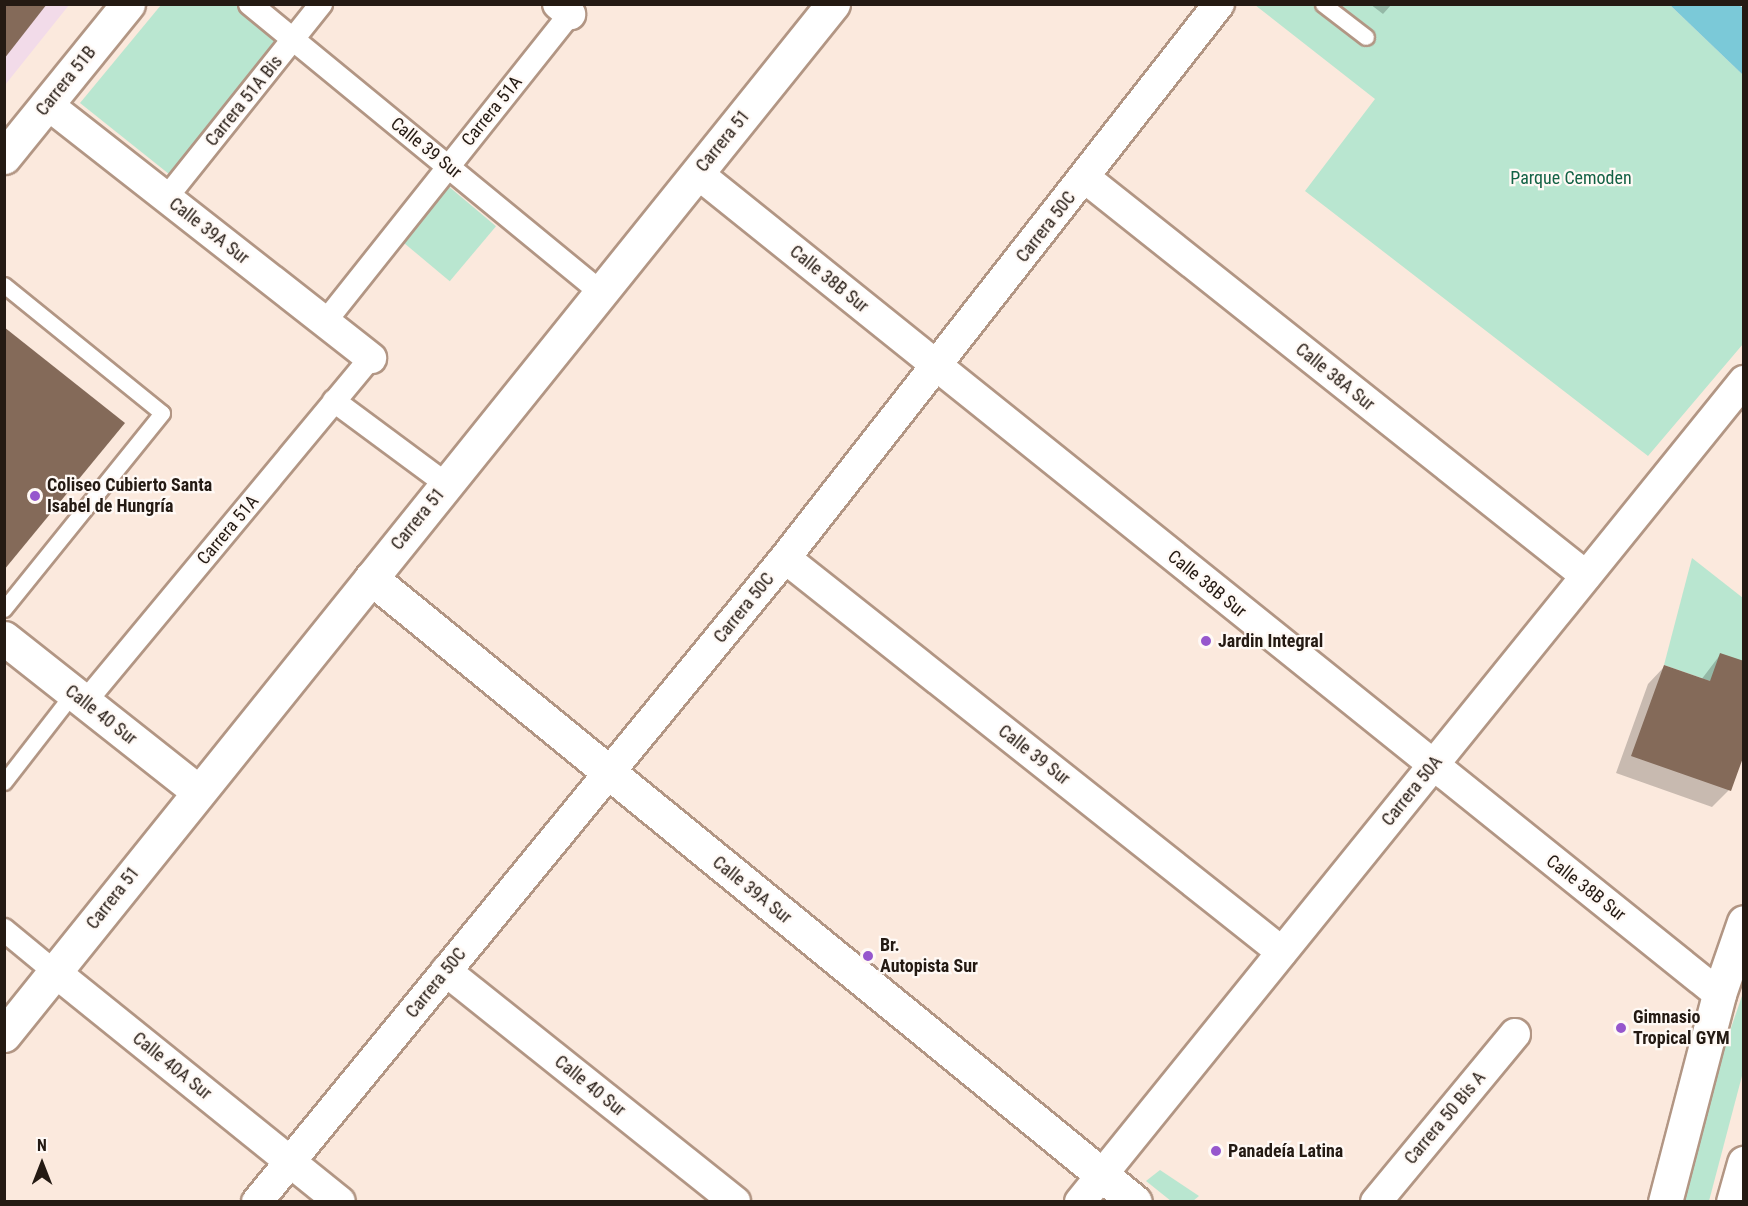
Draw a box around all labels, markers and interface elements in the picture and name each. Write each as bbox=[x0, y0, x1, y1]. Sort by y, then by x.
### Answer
street label: Carrera 51B bbox=[31, 42, 101, 120]
street label: Carrera 51A Bis bbox=[201, 51, 287, 151]
street label: Carrera 51A bbox=[457, 72, 527, 150]
street label: Carrera 51 bbox=[691, 106, 755, 176]
street label: Calle 39 Sur bbox=[386, 113, 466, 183]
park label: Parque Cemoden bbox=[1510, 167, 1632, 189]
street label: Carrera 50C bbox=[1012, 187, 1080, 267]
street label: Calle 39A Sur bbox=[165, 193, 253, 269]
street label: Calle 38B Sur bbox=[785, 241, 873, 317]
street label: Calle 38A Sur bbox=[1291, 339, 1379, 415]
place label: Coliseo Cubierto Santa Isabel de Hungría bbox=[47, 475, 212, 518]
street label: Carrera 51 bbox=[386, 484, 450, 554]
marker: Coliseo Cubierto Santa Isabel de Hungría bbox=[28, 489, 42, 503]
street label: Carrera 51A bbox=[193, 491, 263, 569]
street label: Calle 38B Sur bbox=[1163, 546, 1251, 622]
street label: Carrera 50C bbox=[709, 569, 779, 647]
place label: Jardin Integral bbox=[1218, 630, 1323, 652]
marker: Jardin Integral bbox=[1199, 634, 1213, 648]
street label: Calle 40 Sur bbox=[61, 680, 141, 750]
street label: Calle 39 Sur bbox=[994, 720, 1074, 790]
street label: Carrera 50A bbox=[1377, 752, 1447, 830]
street label: Calle 38B Sur bbox=[1542, 850, 1630, 926]
street label: Calle 39A Sur bbox=[708, 852, 796, 928]
street label: Carrera 51 bbox=[82, 862, 144, 934]
place label: Br. Autopista Sur bbox=[880, 935, 978, 978]
street label: Carrera 50C bbox=[401, 944, 471, 1022]
marker: Br. Autopista Sur bbox=[861, 949, 875, 963]
place label: Gimnasio Tropical GYM bbox=[1633, 1007, 1730, 1050]
marker: Gimnasio Tropical GYM bbox=[1614, 1021, 1628, 1035]
street label: Calle 40A Sur bbox=[128, 1028, 216, 1104]
street label: Calle 40 Sur bbox=[550, 1051, 630, 1121]
street label: Carrera 50 Bis A bbox=[1400, 1067, 1490, 1169]
north arrow bbox=[12, 1134, 72, 1194]
text: N bbox=[37, 1136, 47, 1155]
place label: Panadeía Latina bbox=[1228, 1140, 1343, 1162]
marker: Panadeía Latina bbox=[1209, 1144, 1223, 1158]

